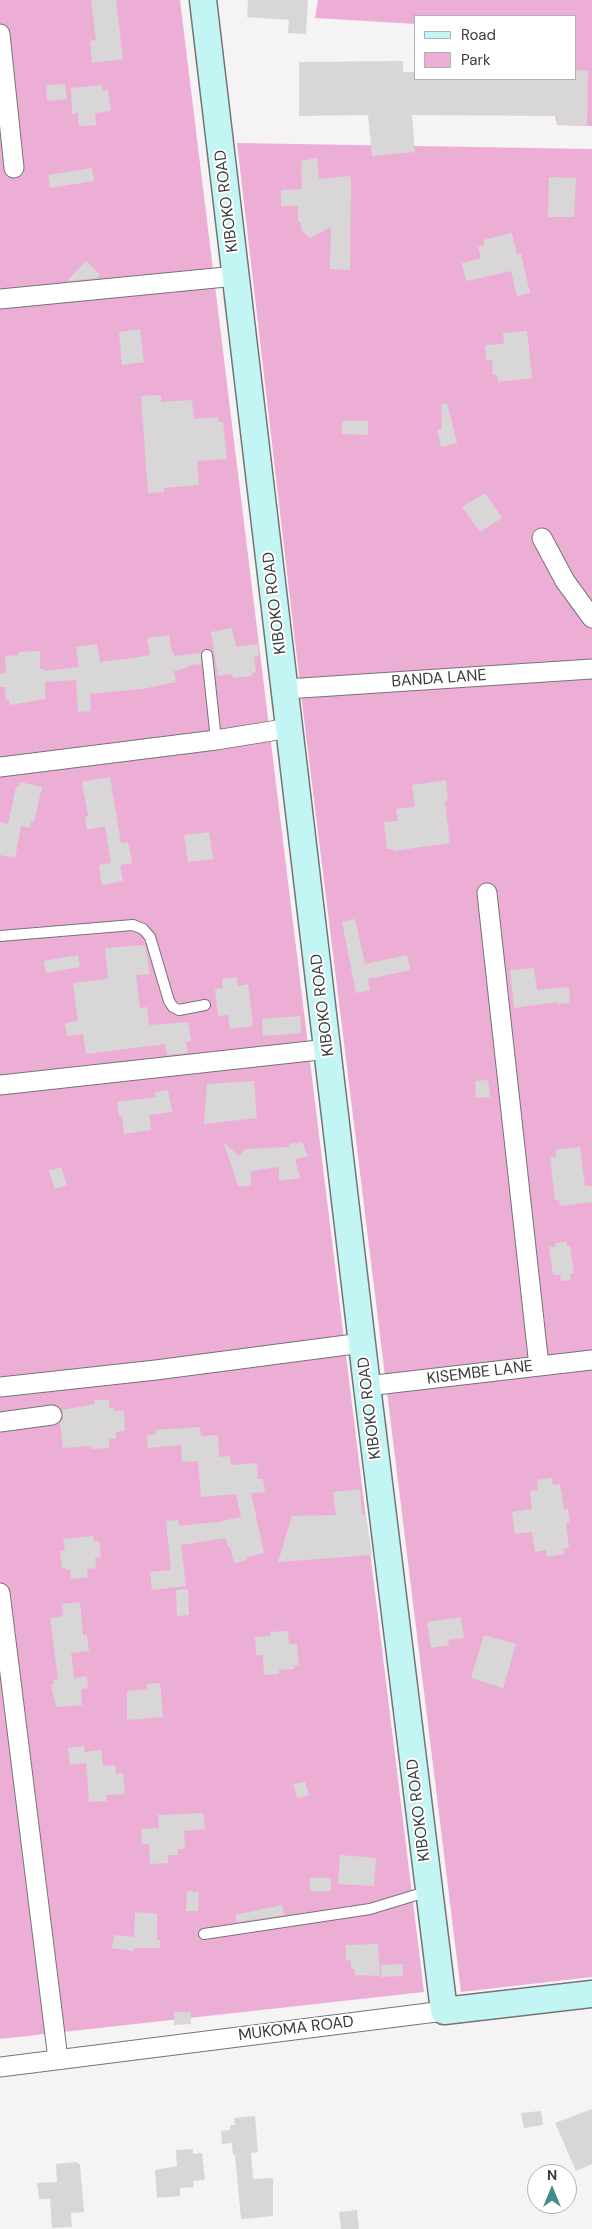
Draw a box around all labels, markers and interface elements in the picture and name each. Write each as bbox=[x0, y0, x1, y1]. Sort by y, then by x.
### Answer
legend bbox=[414, 15, 577, 80]
text: Road bbox=[461, 25, 496, 45]
text: Park bbox=[461, 50, 491, 70]
street label: KIBOKO ROAD bbox=[211, 149, 243, 253]
street label: KIBOKO ROAD bbox=[259, 551, 291, 655]
street label: BANDA LANE bbox=[391, 666, 487, 692]
street label: KIBOKO ROAD bbox=[307, 953, 339, 1057]
street label: KIBOKO ROAD bbox=[354, 1356, 386, 1460]
street label: KISEMBE LANE bbox=[426, 1357, 534, 1389]
street label: KIBOKO ROAD bbox=[403, 1758, 435, 1862]
street label: MUKOMA ROAD bbox=[237, 2012, 355, 2046]
north arrow bbox=[527, 2164, 577, 2214]
text: N bbox=[547, 2166, 557, 2184]

